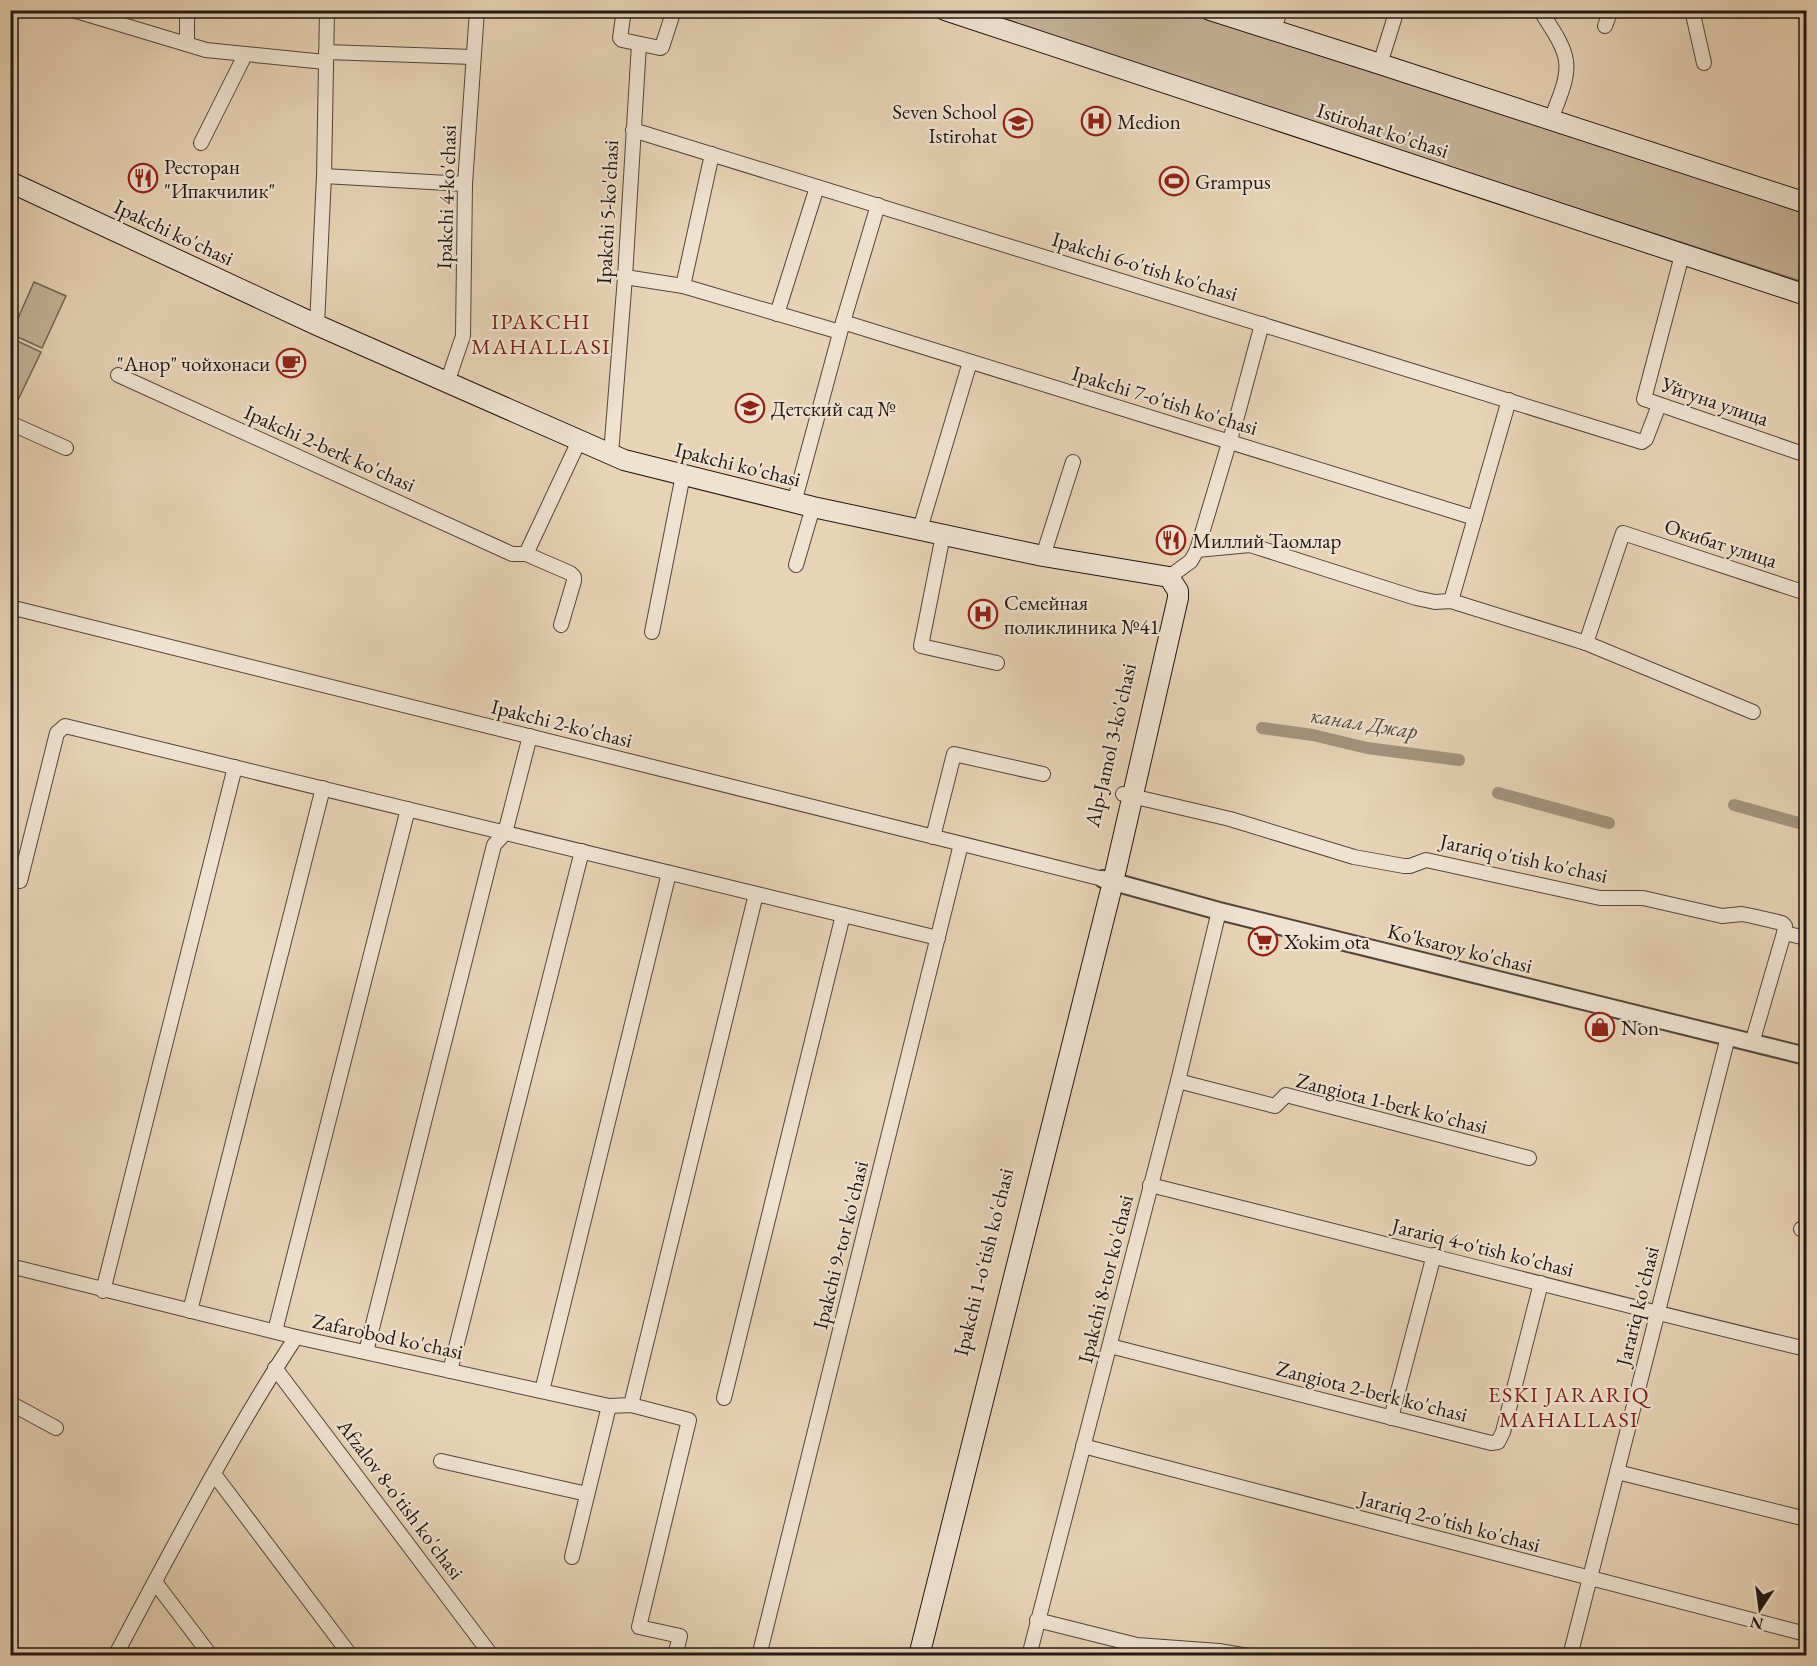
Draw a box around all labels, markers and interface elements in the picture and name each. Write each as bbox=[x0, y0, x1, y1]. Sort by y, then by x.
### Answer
street label: Istirohat ko'chasi bbox=[1314, 96, 1452, 164]
place label: Seven School Istirohat bbox=[892, 98, 997, 149]
hospital icon: Medion bbox=[1080, 105, 1112, 137]
school or university icon: Seven School Istirohat bbox=[1002, 107, 1034, 139]
place label: Medion bbox=[1117, 108, 1181, 135]
street label: Ipakchi 4-ko'chasi bbox=[430, 124, 462, 270]
street label: Ipakchi 5-ko'chasi bbox=[590, 139, 624, 285]
place label: Ресторан "Ипакчилик" bbox=[164, 153, 275, 204]
restaurant icon: Ресторан "Ипакчилик" bbox=[127, 162, 159, 194]
sports icon: Grampus bbox=[1158, 165, 1190, 197]
place label: Grampus bbox=[1195, 168, 1271, 195]
street label: Ipakchi ko'chasi bbox=[110, 193, 238, 271]
street label: Ipakchi 6-o'tish ko'chasi bbox=[1049, 225, 1241, 307]
district label: IPAKCHI MAHALLASI bbox=[471, 307, 611, 361]
cafe icon: "Анор" чойхонаси bbox=[275, 347, 307, 379]
place label: "Анор" чойхонаси bbox=[117, 350, 270, 377]
street label: Ipakchi 7-o'tish ko'chasi bbox=[1069, 359, 1261, 441]
street label: Уйгуна улица bbox=[1657, 370, 1773, 432]
school or university icon: Детский сад № bbox=[734, 392, 766, 424]
place label: Детский сад № bbox=[771, 395, 896, 422]
street label: Ipakchi 2-berk ko'chasi bbox=[240, 398, 420, 498]
street label: Ipakchi ko'chasi bbox=[672, 435, 804, 493]
street label: Окибат улица bbox=[1661, 512, 1781, 574]
restaurant icon: Миллий Таомлар bbox=[1155, 524, 1187, 556]
place label: Миллий Таомлар bbox=[1192, 527, 1342, 554]
place label: Семейная поликлиника №41 bbox=[1004, 589, 1160, 640]
hospital icon: Семейная поликлиника №41 bbox=[967, 598, 999, 630]
street label: Alp-Jamol 3-ko'chasi bbox=[1078, 660, 1142, 831]
street label: Ipakchi 2-ko'chasi bbox=[489, 692, 635, 754]
water label: канал Джар bbox=[1308, 700, 1420, 746]
street label: Jarariq o'tish ko'chasi bbox=[1436, 827, 1610, 889]
street label: Ko'ksaroy ko'chasi bbox=[1385, 917, 1535, 979]
supermarket icon: Xokim ota bbox=[1247, 925, 1279, 957]
place label: Xokim ota bbox=[1283, 928, 1370, 955]
shop icon: Non bbox=[1584, 1011, 1616, 1043]
place label: Non bbox=[1621, 1014, 1659, 1041]
street label: Zangiota 1-berk ko'chasi bbox=[1294, 1066, 1490, 1140]
street label: Ipakchi 9-tor ko'chasi bbox=[806, 1158, 874, 1332]
street label: Ipakchi 1-o'tish ko'chasi bbox=[947, 1165, 1019, 1359]
street label: Ipakchi 8-tor ko'chasi bbox=[1071, 1192, 1139, 1366]
street label: Jarariq 4-o'tish ko'chasi bbox=[1387, 1211, 1577, 1283]
street label: Jarariq ko'chasi bbox=[1609, 1243, 1665, 1371]
street label: Zafarobod ko'chasi bbox=[310, 1307, 466, 1365]
street label: Zangiota 2-berk ko'chasi bbox=[1274, 1354, 1470, 1428]
district label: ESKI JARARIQ MAHALLASI bbox=[1488, 1380, 1652, 1434]
street label: Afzalov 8-o'tish ko'chasi bbox=[331, 1413, 470, 1585]
street label: Jarariq 2-o'tish ko'chasi bbox=[1355, 1483, 1543, 1558]
north arrow bbox=[1730, 1579, 1790, 1639]
text: N bbox=[1748, 1611, 1765, 1635]

